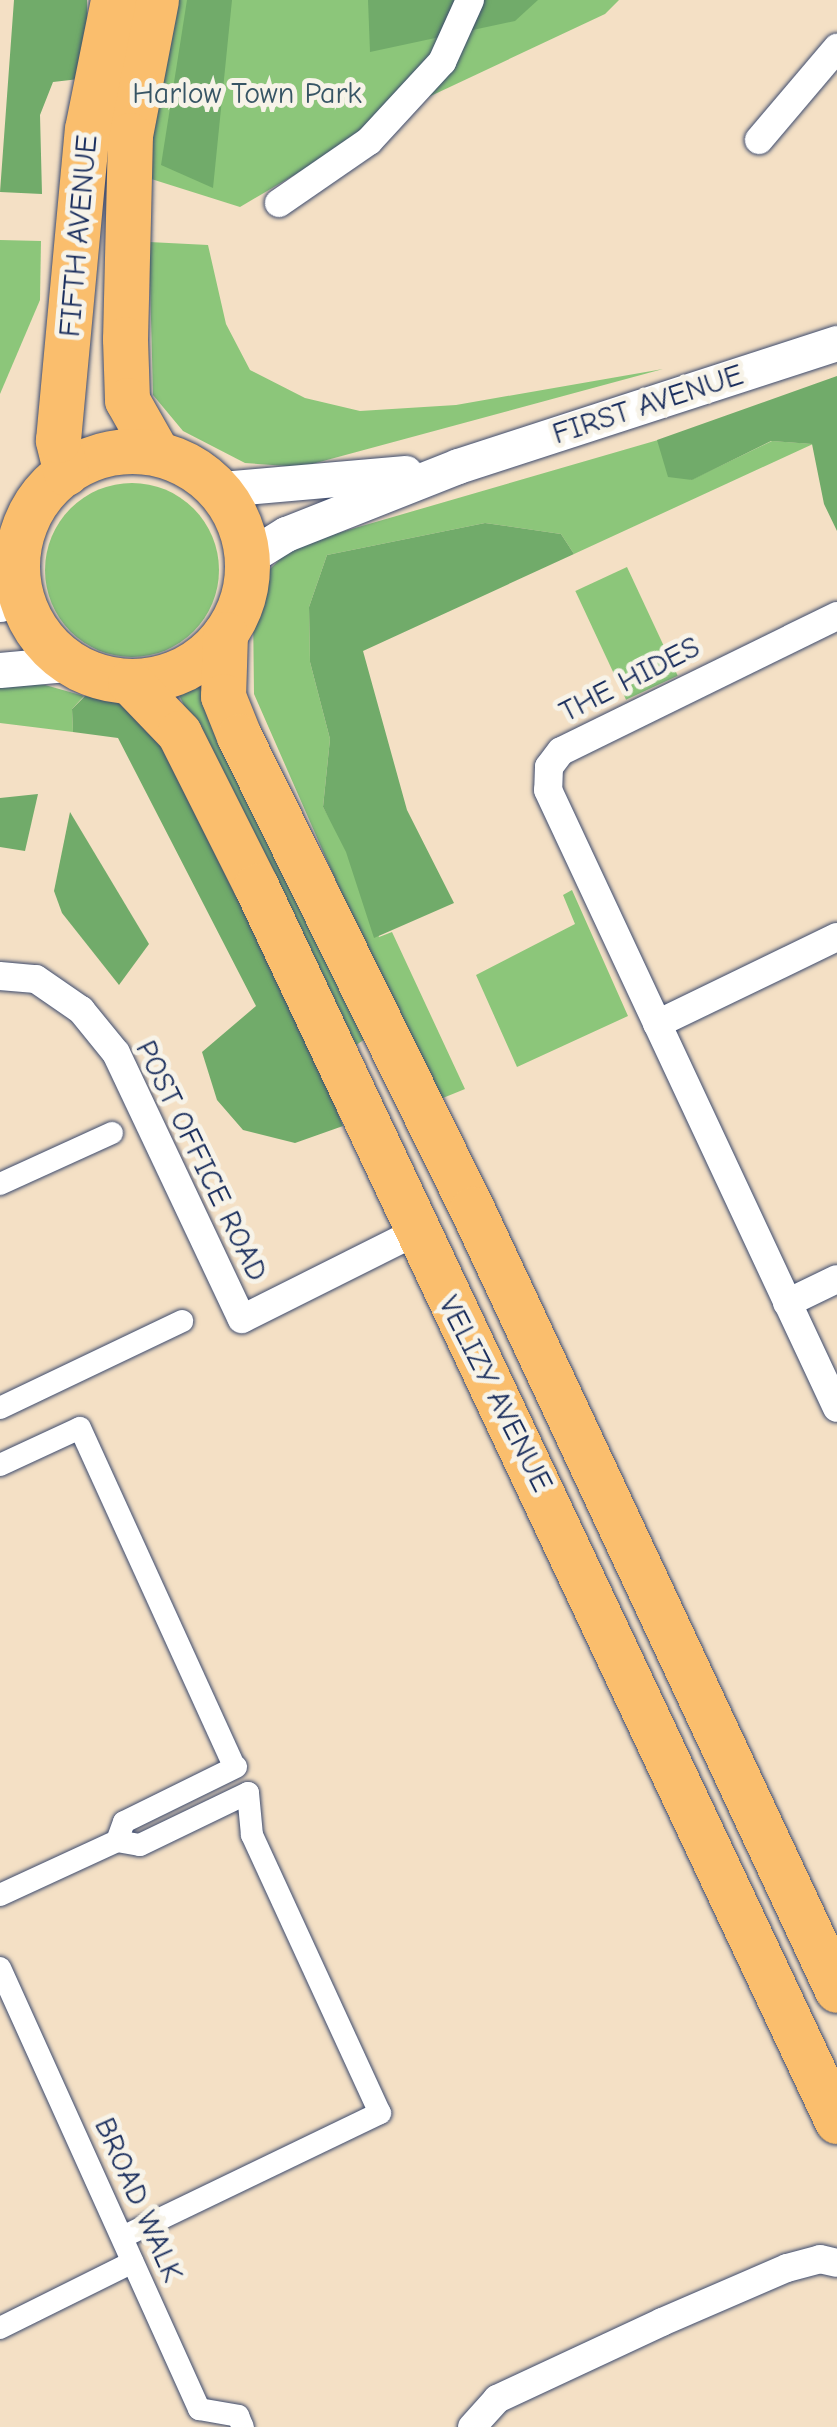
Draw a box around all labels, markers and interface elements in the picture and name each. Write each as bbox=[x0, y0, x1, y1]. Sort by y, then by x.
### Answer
park label: Harlow Town Park bbox=[132, 76, 362, 112]
street label: FIFTH AVENUE bbox=[52, 134, 106, 338]
street label: FIRST AVENUE bbox=[548, 357, 748, 453]
street label: THE HIDES bbox=[554, 629, 706, 731]
street label: POST OFFICE ROAD bbox=[127, 1035, 275, 1287]
street label: VELIZY AVENUE bbox=[430, 1290, 560, 1498]
street label: BROAD WALK bbox=[86, 2112, 190, 2288]

